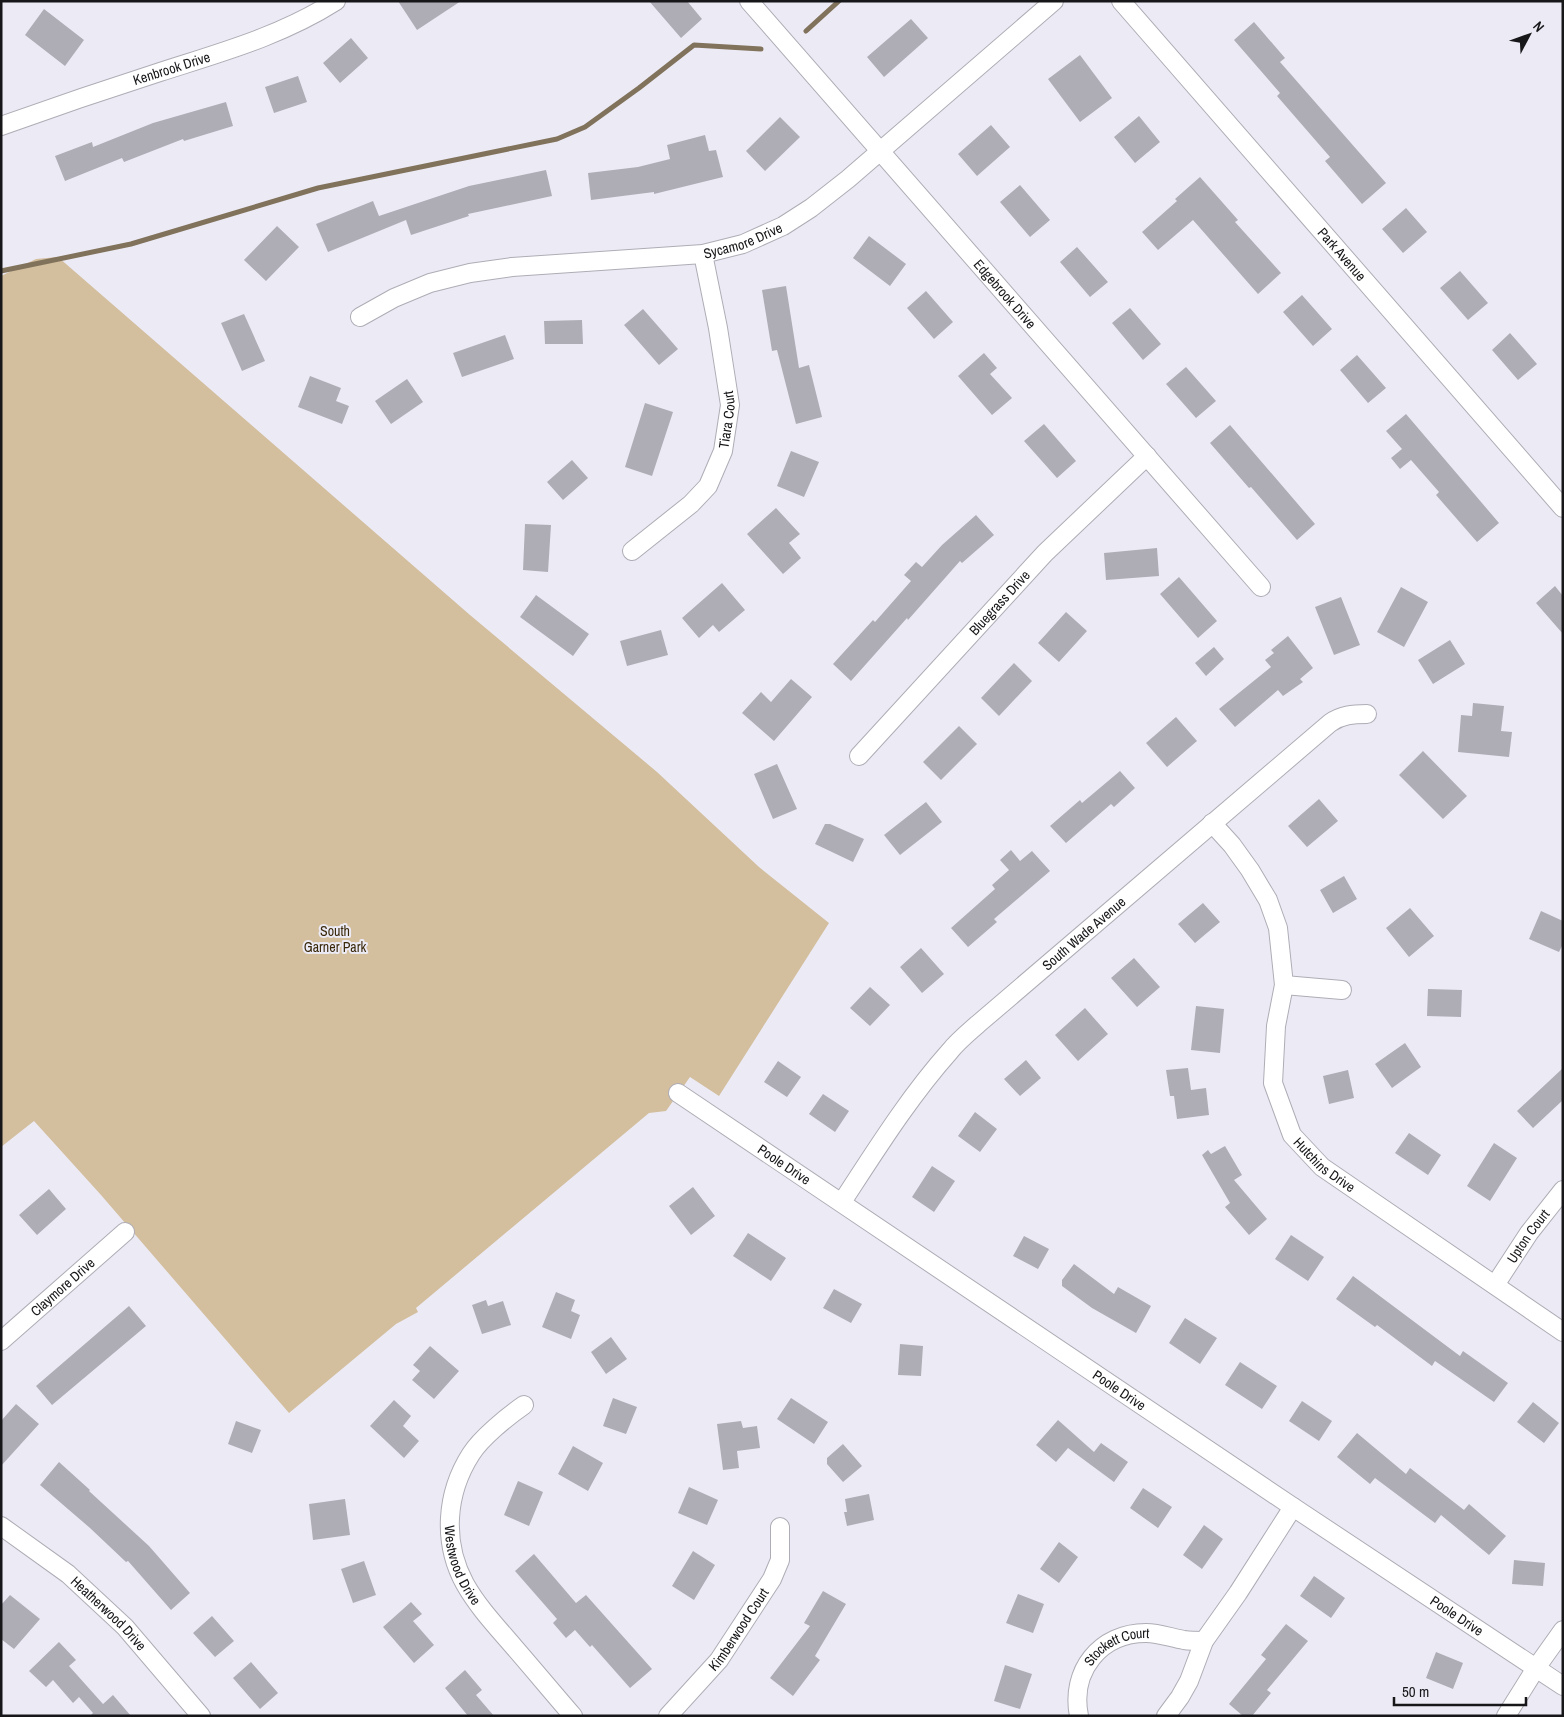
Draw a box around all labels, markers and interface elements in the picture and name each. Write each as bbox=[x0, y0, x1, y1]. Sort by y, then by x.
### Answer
north arrow bbox=[1504, 10, 1554, 60]
text: N bbox=[1529, 17, 1548, 36]
street label: Kenbrook Drive bbox=[131, 48, 212, 89]
street label: Sycamore Drive bbox=[702, 219, 785, 263]
street label: Park Avenue bbox=[1314, 224, 1370, 285]
street label: Edgebrook Drive bbox=[970, 256, 1040, 332]
street label: Tiara Court bbox=[715, 390, 739, 450]
street label: Bluegrass Drive bbox=[965, 566, 1034, 639]
street label: South Wade Avenue bbox=[1038, 893, 1129, 974]
park label: South Garner Park bbox=[304, 922, 367, 956]
street label: Hutchins Drive bbox=[1290, 1133, 1359, 1196]
street label: Poole Drive bbox=[754, 1140, 814, 1189]
street label: Upton Court bbox=[1503, 1206, 1553, 1266]
street label: Claymore Drive bbox=[27, 1254, 99, 1320]
street label: Poole Drive bbox=[1089, 1366, 1149, 1414]
street label: Westwood Drive bbox=[441, 1525, 485, 1608]
street label: Heatherwood Drive bbox=[67, 1572, 150, 1654]
street label: Kimberwood Court bbox=[704, 1585, 773, 1675]
street label: Poole Drive bbox=[1427, 1592, 1487, 1640]
street label: Stockett Court bbox=[1080, 1624, 1150, 1669]
scale bar bbox=[1394, 1674, 1526, 1706]
text: 50 m bbox=[1402, 1681, 1429, 1702]

